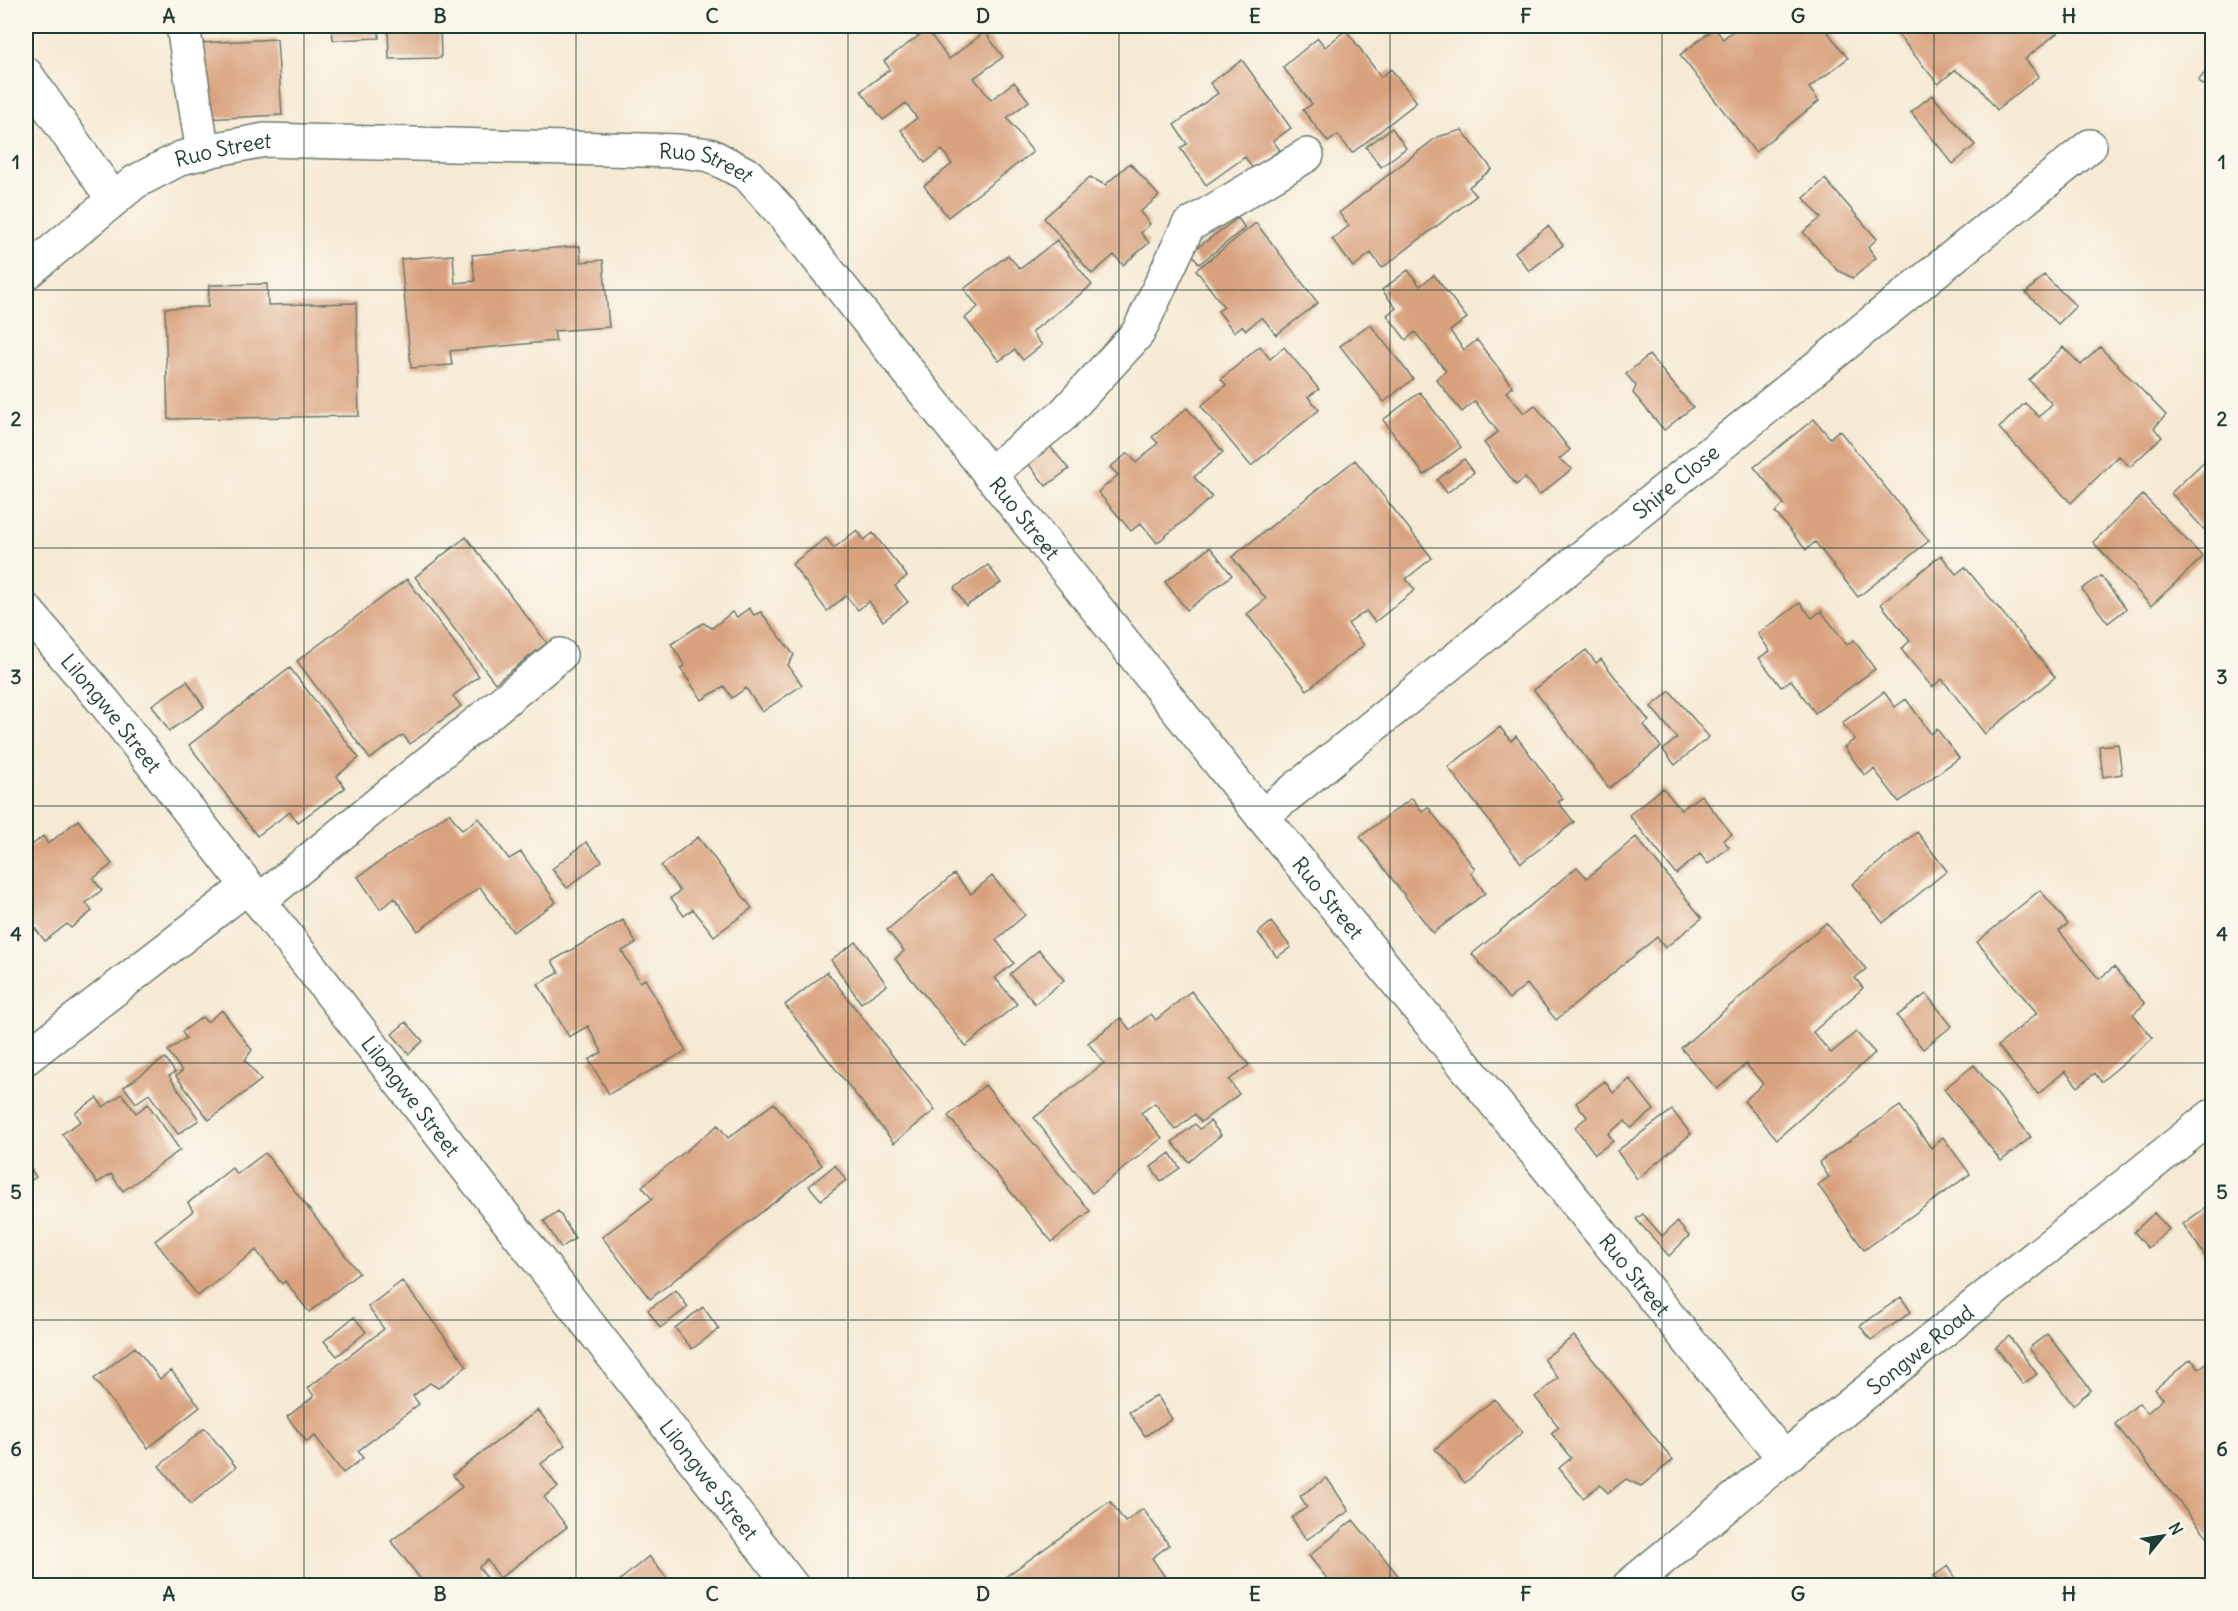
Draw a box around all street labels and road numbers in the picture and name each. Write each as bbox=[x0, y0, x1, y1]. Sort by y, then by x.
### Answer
street label: Ruo Street bbox=[172, 126, 272, 173]
street label: Ruo Street bbox=[659, 137, 761, 187]
street label: Shire Close bbox=[1627, 438, 1725, 525]
street label: Ruo Street bbox=[984, 471, 1066, 565]
street label: Lilongwe Street bbox=[55, 648, 168, 778]
street label: Ruo Street bbox=[1287, 851, 1370, 944]
street label: Lilongwe Street bbox=[356, 1030, 466, 1162]
street label: Ruo Street bbox=[1593, 1228, 1676, 1321]
street label: Songwe Road bbox=[1861, 1298, 1979, 1400]
street label: Lilongwe Street bbox=[654, 1414, 765, 1545]

